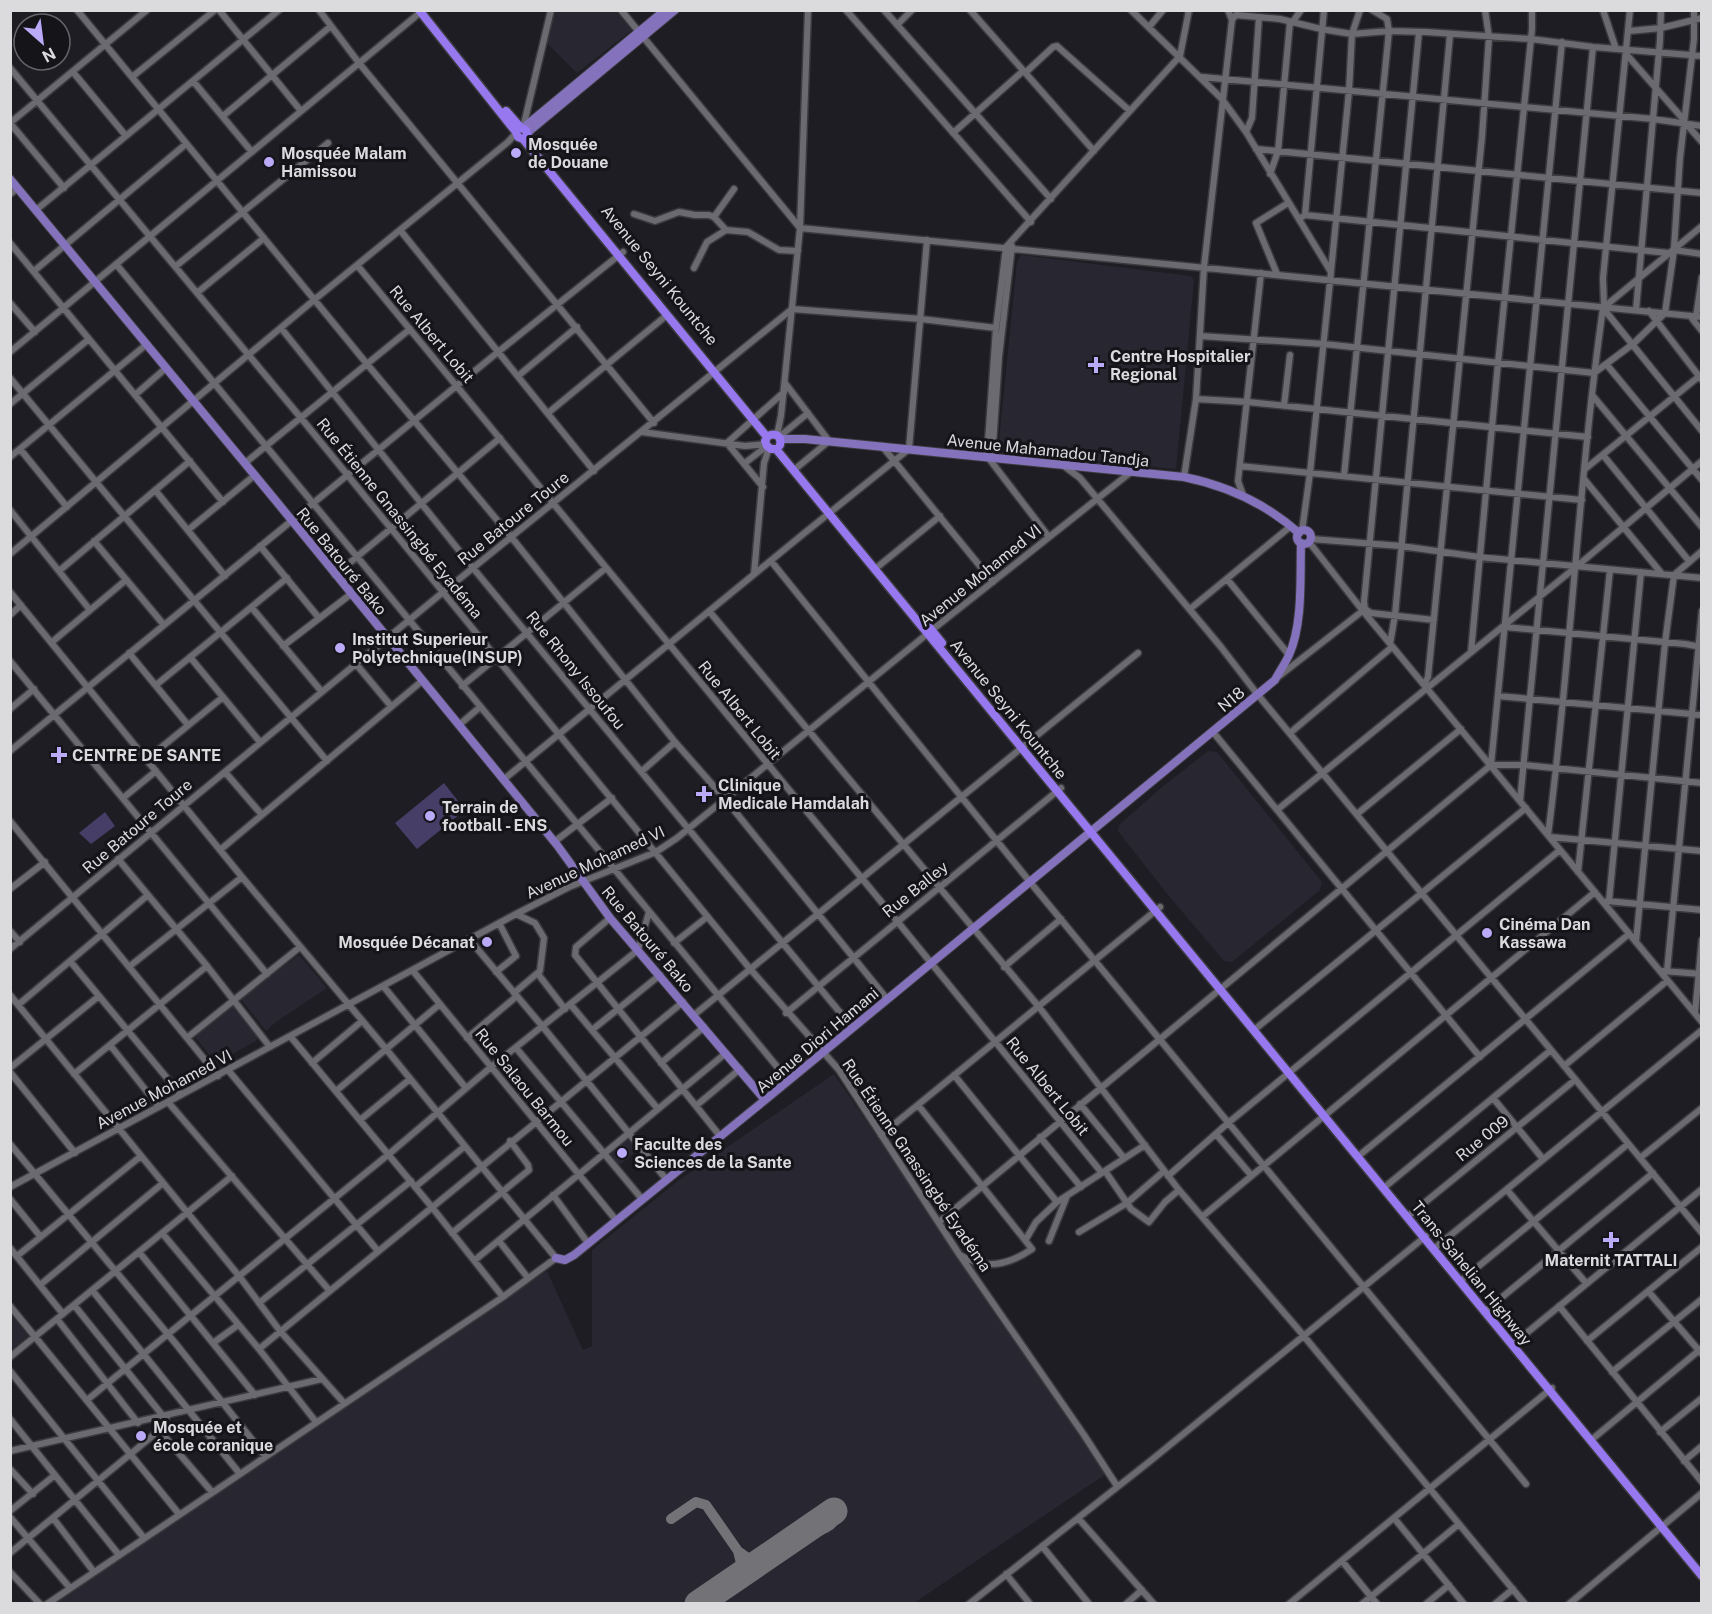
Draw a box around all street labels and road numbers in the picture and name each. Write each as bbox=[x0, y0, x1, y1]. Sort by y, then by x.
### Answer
street label: Avenue Seyni Kountche bbox=[597, 201, 722, 349]
street label: Rue Albert Lobit bbox=[385, 282, 478, 387]
street label: Rue Étienne Gnassingbé Eyadéma bbox=[313, 414, 487, 622]
street label: Avenue Mahamadou Tandja bbox=[946, 430, 1150, 471]
street label: Rue Batoure Toure bbox=[454, 468, 573, 569]
street label: Rue Batouré Bako bbox=[292, 504, 391, 619]
street label: Avenue Mohamed VI bbox=[916, 520, 1045, 630]
street label: Rue Rhony Issoufou bbox=[522, 607, 629, 733]
street label: Avenue Seyni Kountche bbox=[946, 635, 1071, 783]
street label: Rue Albert Lobit bbox=[694, 657, 785, 763]
street label: N18 bbox=[1214, 683, 1249, 716]
street label: Rue Batoure Toure bbox=[79, 775, 196, 878]
street label: Avenue Mohamed VI bbox=[523, 822, 668, 903]
street label: Rue Balley bbox=[879, 857, 952, 922]
street label: Rue Batouré Bako bbox=[598, 882, 698, 996]
street label: Avenue Diori Hamani bbox=[752, 984, 882, 1097]
street label: Rue Salaou Barmou bbox=[471, 1025, 578, 1150]
street label: Rue Albert Lobit bbox=[1002, 1033, 1093, 1139]
street label: Avenue Mohamed VI bbox=[93, 1046, 235, 1133]
street label: Rue Étienne Gnassingbé Eyadéma bbox=[838, 1055, 996, 1275]
street label: Rue 009 bbox=[1452, 1111, 1512, 1165]
street label: Trans-Sahelian Highway bbox=[1407, 1197, 1536, 1350]

